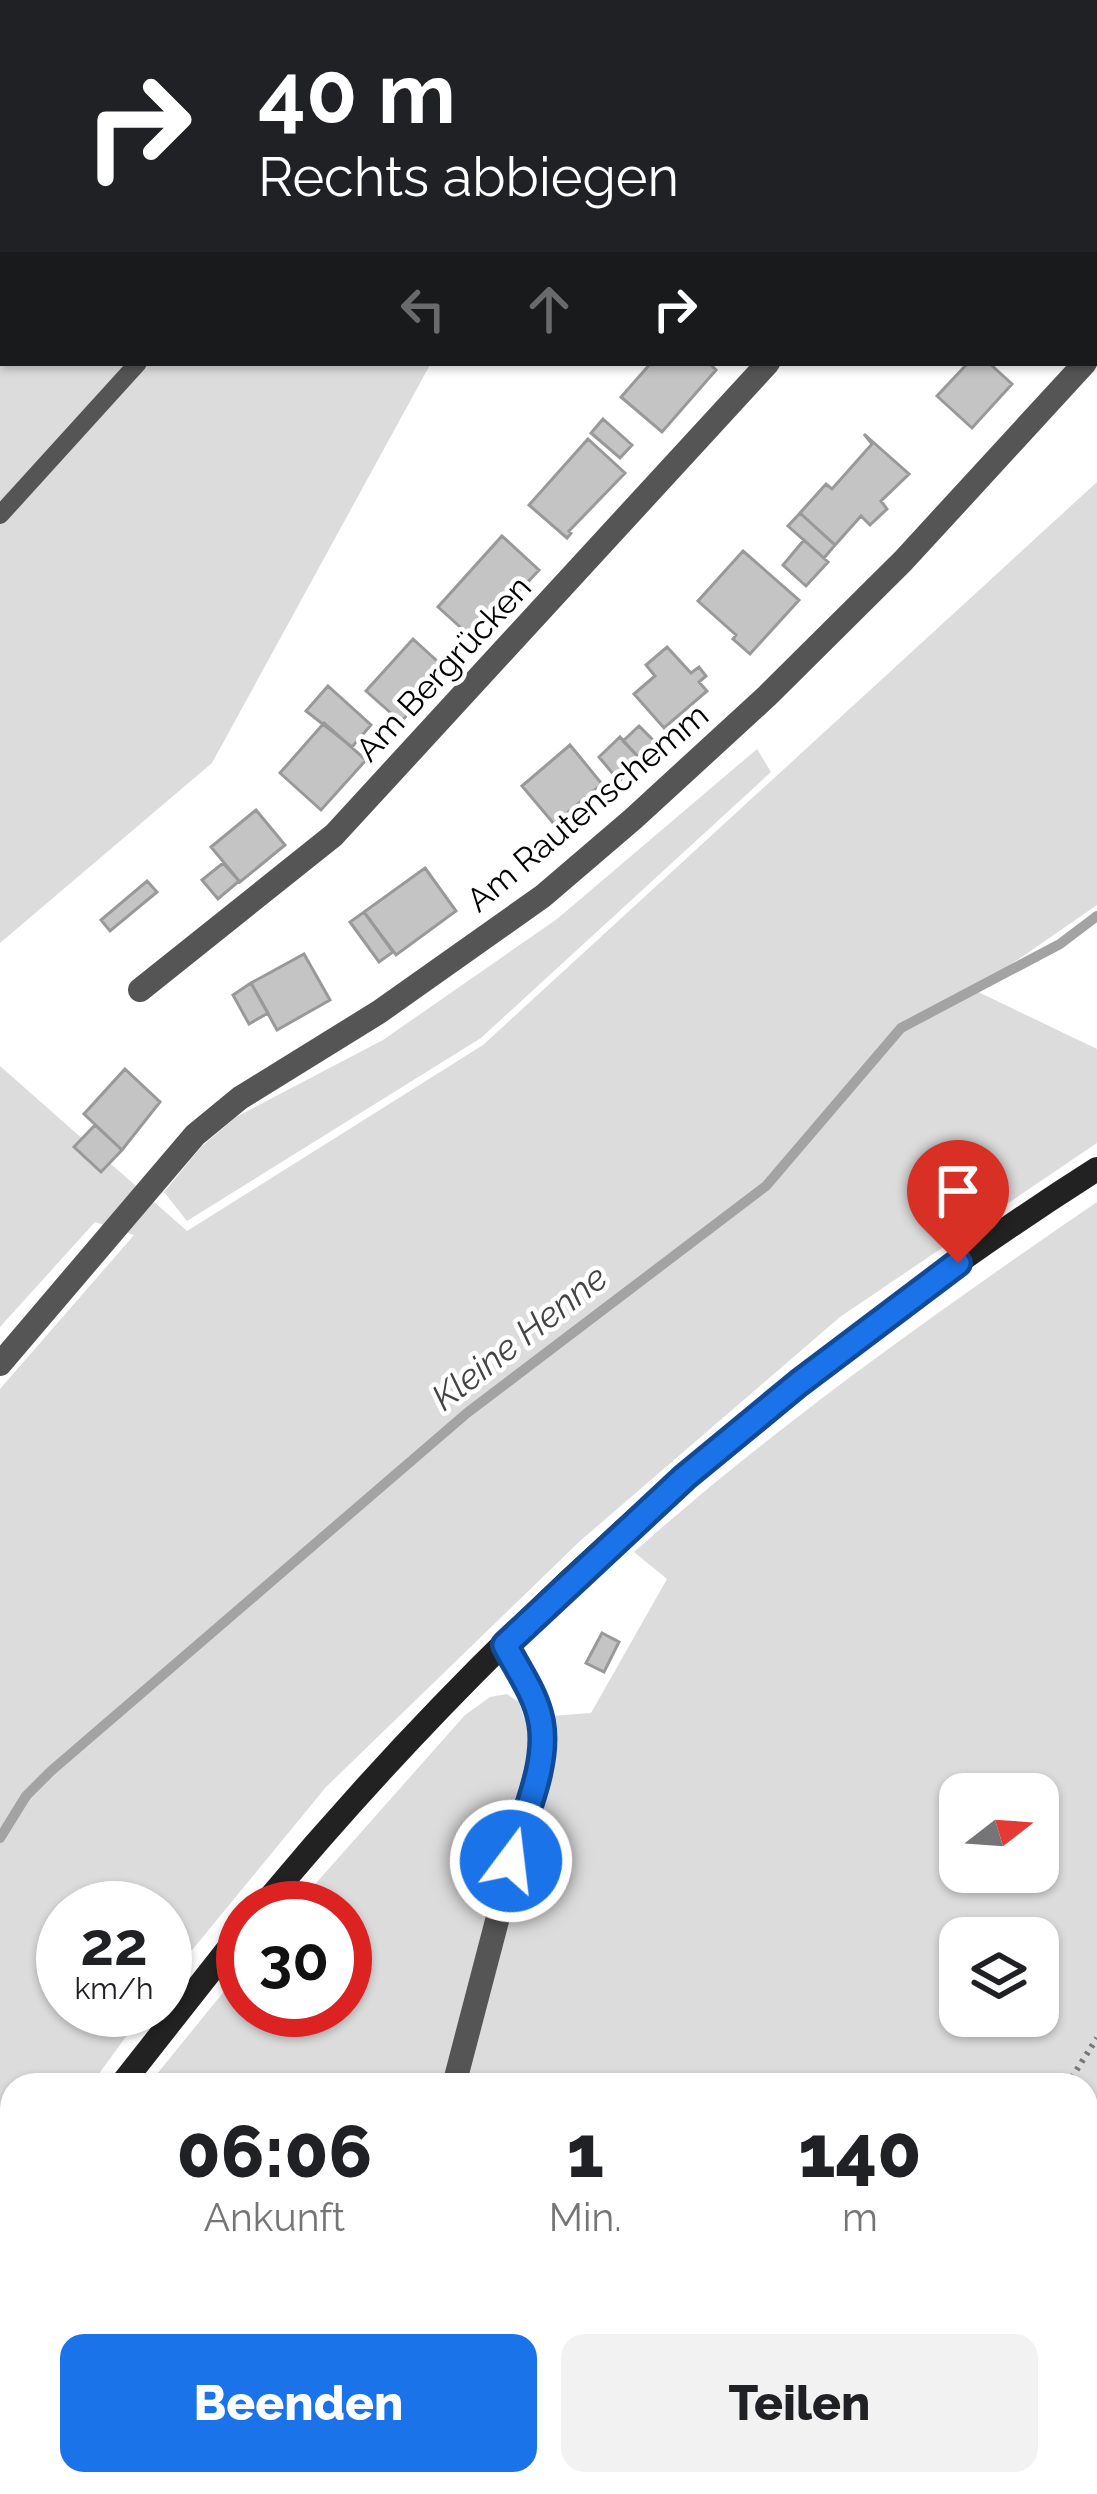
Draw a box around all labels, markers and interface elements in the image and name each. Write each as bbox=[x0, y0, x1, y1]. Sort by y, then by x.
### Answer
text: 40 m bbox=[258, 44, 456, 143]
icon: right bbox=[60, 48, 216, 204]
text: Rechts abbiegen bbox=[258, 145, 679, 209]
icon: left bbox=[390, 276, 456, 342]
icon: ahead bbox=[516, 276, 582, 342]
icon: right bbox=[642, 276, 708, 342]
street label: Am Bergrücken bbox=[348, 568, 539, 769]
street label: Am Rautenschemm bbox=[459, 695, 716, 920]
pin bbox=[907, 1140, 1009, 1263]
icon: arrive bbox=[925, 1158, 991, 1224]
water label: Kleine Henne bbox=[423, 1256, 615, 1418]
north arrow bbox=[939, 1773, 1059, 1893]
map controls bbox=[939, 1773, 1059, 2037]
position arrow bbox=[448, 1798, 574, 1924]
speed limit sign: 30 bbox=[216, 1881, 372, 2037]
text: 22 bbox=[80, 1909, 148, 1979]
button: layers bbox=[939, 1917, 1059, 2037]
text: km/h bbox=[74, 1971, 154, 2006]
text: 06:06 bbox=[177, 2109, 372, 2194]
text: 1 bbox=[567, 2109, 604, 2194]
text: 140 bbox=[798, 2109, 921, 2194]
text: Ankunft bbox=[204, 2194, 345, 2240]
text: Min. bbox=[549, 2194, 622, 2240]
text: m bbox=[842, 2194, 878, 2240]
button: Beenden bbox=[60, 2334, 537, 2472]
button: Teilen bbox=[561, 2334, 1038, 2472]

